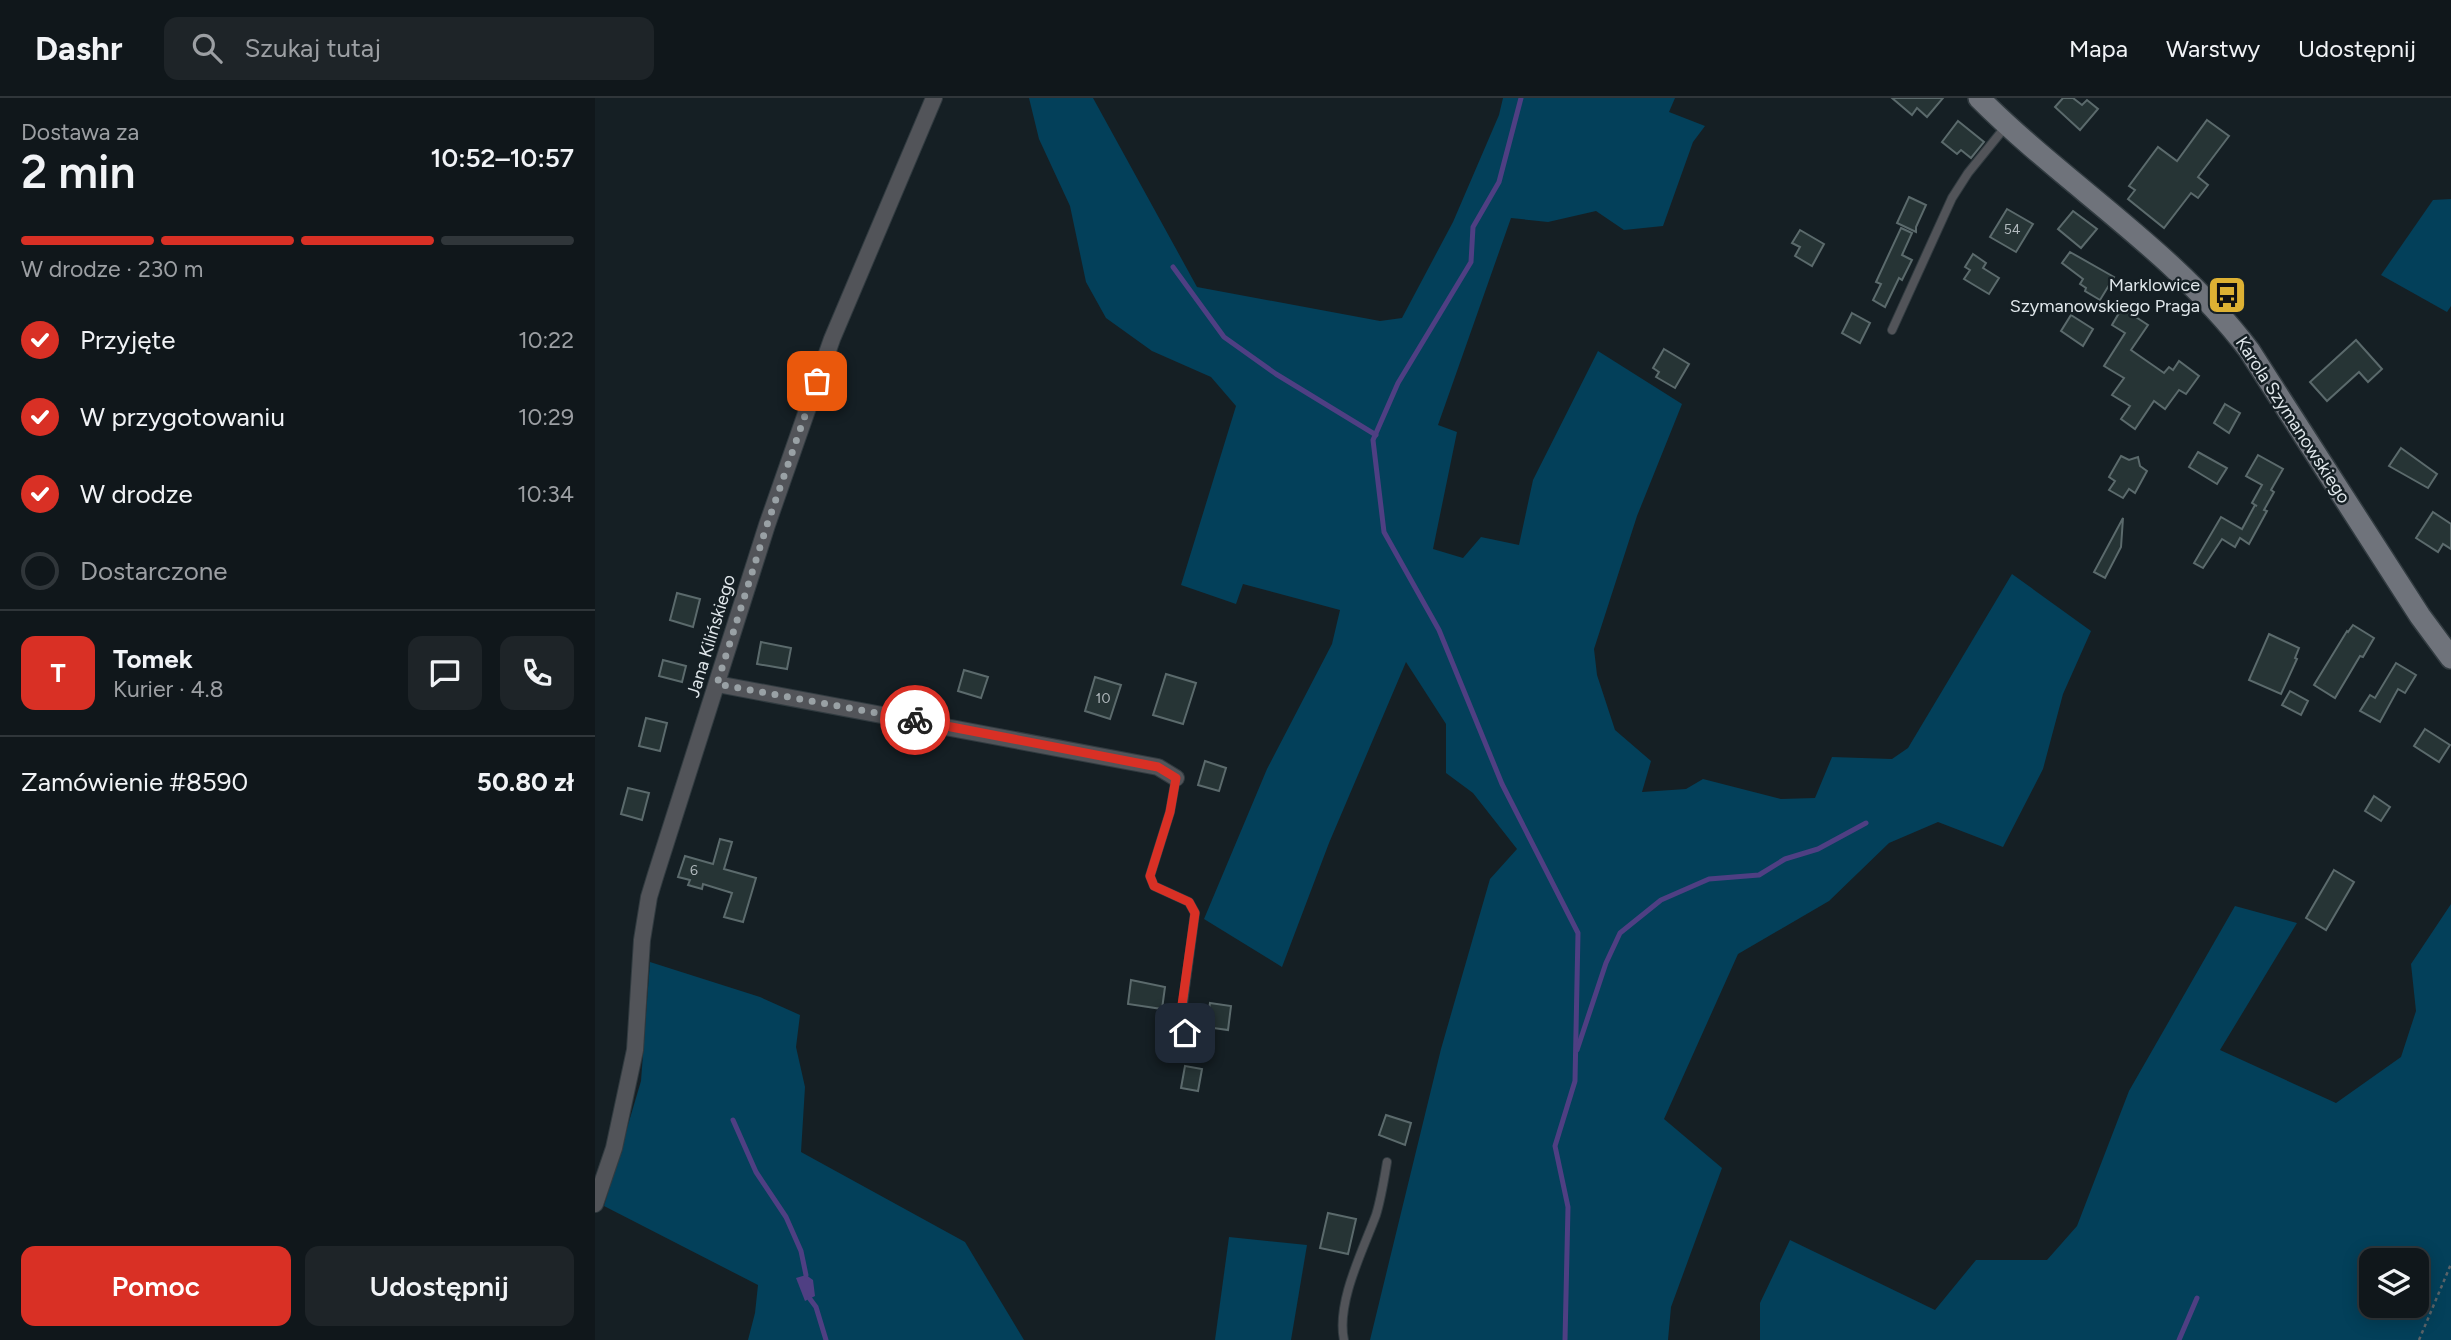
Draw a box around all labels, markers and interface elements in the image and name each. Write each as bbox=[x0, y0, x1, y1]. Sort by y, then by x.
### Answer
search box bbox=[164, 17, 654, 80]
text: Dashr bbox=[35, 29, 122, 68]
icon: search bbox=[188, 29, 226, 67]
text: Szukaj tutaj bbox=[244, 32, 381, 64]
text: Mapa bbox=[2069, 34, 2128, 63]
text: Warstwy bbox=[2166, 34, 2260, 63]
text: Udostępnij bbox=[2298, 34, 2416, 63]
text: Dostawa za bbox=[21, 118, 139, 146]
text: 10:52–10:57 bbox=[431, 142, 574, 174]
text: 2 min bbox=[21, 144, 136, 200]
house number: 54 bbox=[2004, 221, 2021, 238]
text: W drodze · 230 m bbox=[21, 255, 203, 283]
place label: Marklowice Szymanowskiego Praga bbox=[2010, 274, 2200, 317]
bus stop icon: Marklowice Szymanowskiego Praga bbox=[2206, 274, 2248, 316]
icon: check bbox=[21, 321, 59, 359]
text: Przyjęte bbox=[80, 324, 175, 356]
text: 10:22 bbox=[518, 326, 574, 354]
street label: Karola Szymanowskiego bbox=[2231, 332, 2355, 508]
pin bbox=[787, 351, 847, 411]
icon: bag bbox=[798, 362, 836, 400]
icon: check bbox=[21, 398, 59, 436]
text: W przygotowaniu bbox=[80, 401, 285, 433]
text: 10:29 bbox=[518, 403, 574, 431]
icon: check bbox=[21, 475, 59, 513]
text: W drodze bbox=[80, 478, 193, 510]
text: 10:34 bbox=[517, 480, 574, 508]
text: Dostarczone bbox=[80, 555, 228, 587]
street label: Jana Kilińskiego bbox=[682, 572, 740, 700]
button: chat bbox=[408, 636, 482, 710]
button: phone bbox=[500, 636, 574, 710]
text: Tomek bbox=[113, 643, 193, 675]
text: T bbox=[50, 657, 66, 689]
text: Kurier · 4.8 bbox=[113, 675, 224, 703]
courier bbox=[880, 685, 950, 755]
house number: 10 bbox=[1096, 690, 1110, 707]
icon: bike bbox=[896, 701, 934, 739]
text: Zamówienie #8590 bbox=[21, 766, 248, 798]
text: 50.80 zł bbox=[477, 766, 574, 798]
house number: 6 bbox=[690, 862, 698, 879]
pin bbox=[1155, 1003, 1215, 1063]
icon: home bbox=[1166, 1014, 1204, 1052]
button: Pomoc bbox=[21, 1246, 291, 1326]
button: Udostępnij bbox=[305, 1246, 574, 1326]
map controls bbox=[2359, 1248, 2429, 1318]
button: layers bbox=[2359, 1248, 2429, 1318]

